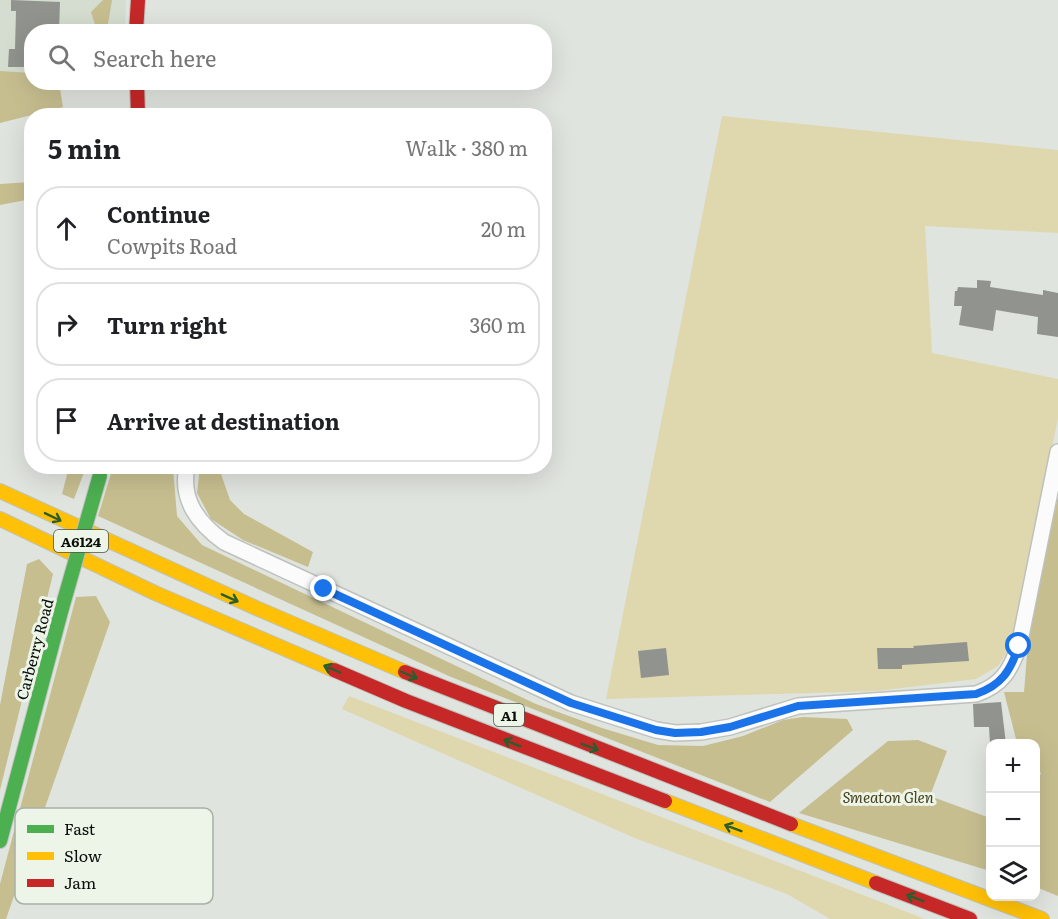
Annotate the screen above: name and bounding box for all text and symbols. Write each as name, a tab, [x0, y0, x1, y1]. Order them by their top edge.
search box	[24, 24, 552, 90]
icon: search	[45, 41, 78, 74]
text: Search here	[93, 41, 216, 74]
text: 5 min	[48, 128, 121, 167]
text: Walk · 380 m	[405, 132, 528, 162]
text: Continue	[107, 197, 210, 230]
icon: ahead	[50, 212, 83, 245]
text: 20 m	[481, 213, 526, 243]
text: Cowpits Road	[107, 230, 237, 260]
icon: right	[50, 308, 83, 341]
text: Turn right	[107, 308, 227, 341]
text: 360 m	[469, 309, 526, 339]
icon: arrive	[50, 404, 83, 437]
text: Arrive at destination	[107, 404, 340, 437]
one-way arrow	[43, 511, 61, 523]
road number: A6124	[54, 530, 108, 552]
route end	[310, 575, 336, 601]
one-way arrow	[220, 593, 238, 605]
street label: Carberry Road	[9, 596, 59, 702]
route start	[1005, 632, 1031, 658]
one-way arrow	[323, 663, 341, 674]
one-way arrow	[399, 670, 418, 681]
road number: A1	[494, 704, 524, 726]
one-way arrow	[503, 737, 522, 748]
map controls	[986, 739, 1040, 901]
button: +	[986, 739, 1040, 793]
one-way arrow	[580, 742, 599, 753]
park label: Smeaton Glen	[842, 785, 934, 808]
button: −	[986, 793, 1040, 847]
legend	[15, 808, 213, 904]
text: Fast	[64, 816, 96, 840]
one-way arrow	[724, 822, 743, 833]
text: Slow	[64, 843, 102, 867]
button: layers	[986, 847, 1040, 901]
text: Jam	[64, 870, 97, 894]
one-way arrow	[906, 892, 925, 903]

